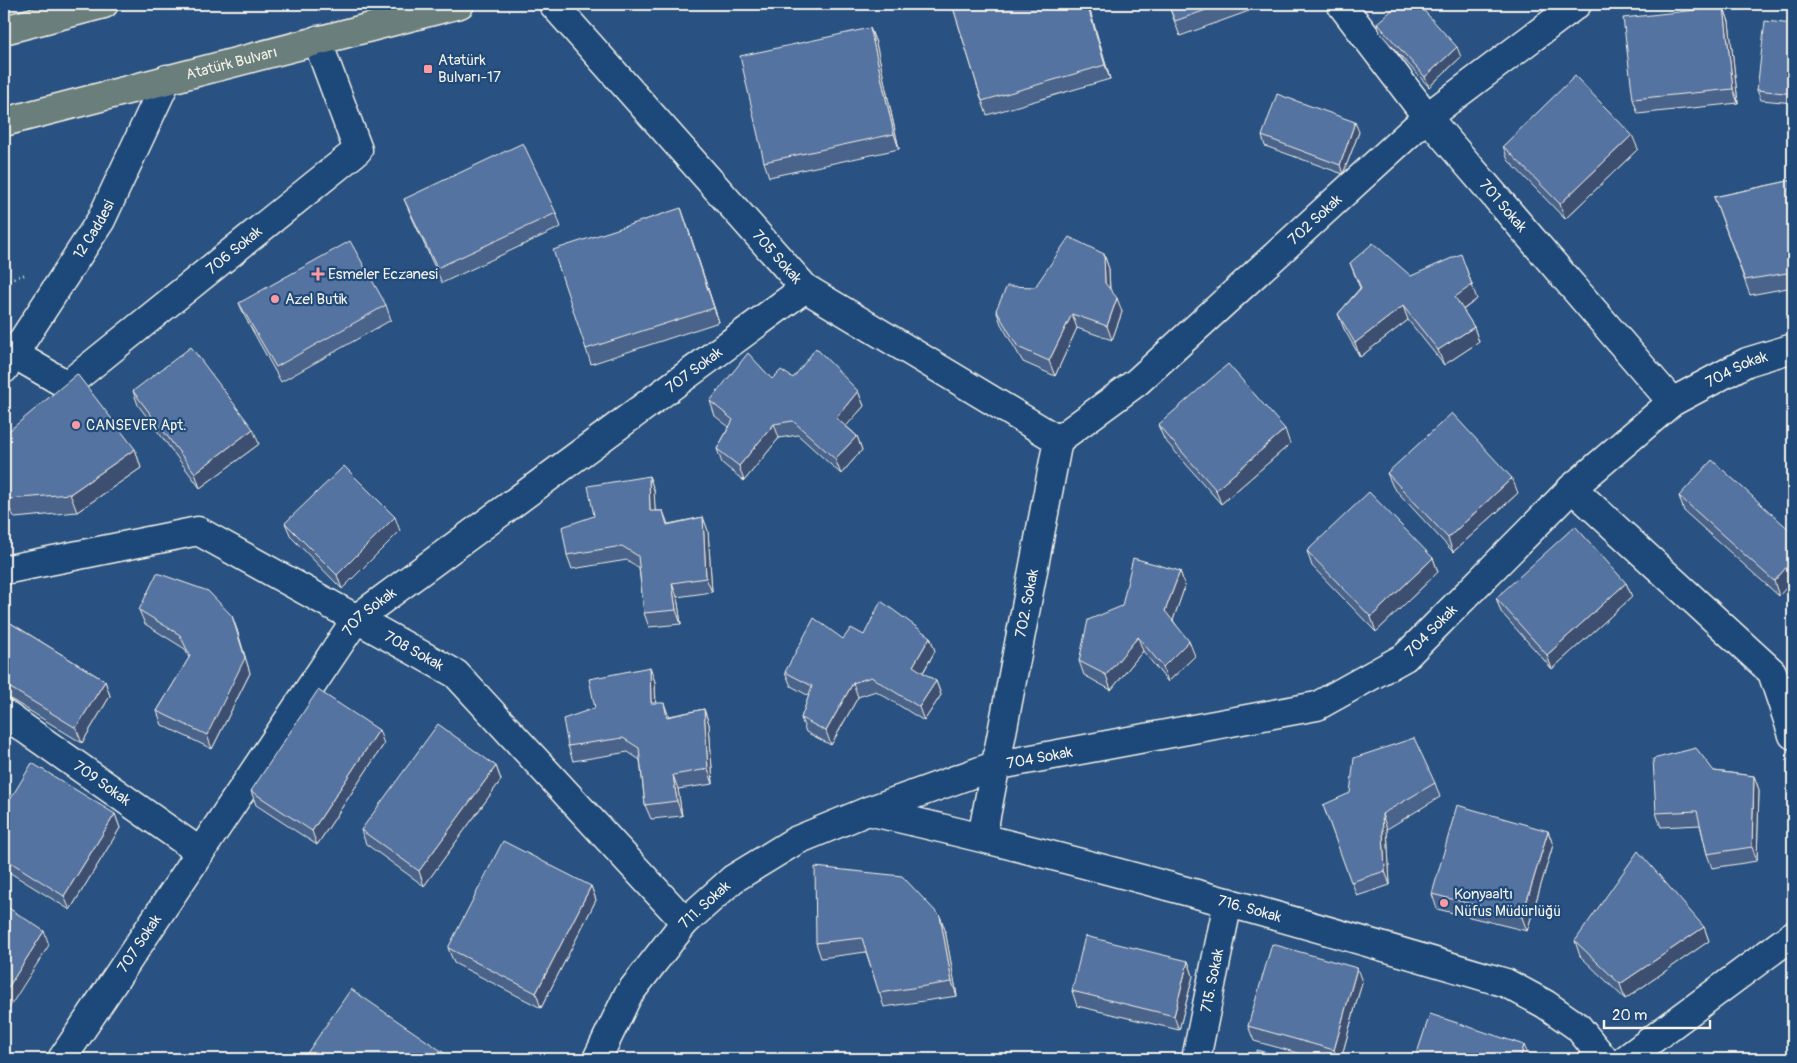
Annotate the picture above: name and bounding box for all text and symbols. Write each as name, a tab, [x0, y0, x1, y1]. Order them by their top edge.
street label: Atatürk Bulvarı	[184, 43, 279, 85]
place label: Atatürk Bulvarı-17	[438, 51, 501, 87]
marker: Atatürk Bulvarı-17	[422, 63, 434, 75]
street label: 701 Sokak	[1475, 176, 1531, 237]
street label: 702 Sokak	[1284, 190, 1347, 249]
street label: 12 Caddesi	[69, 197, 119, 263]
street label: 706 Sokak	[202, 222, 267, 279]
street label: 705 Sokak	[748, 226, 806, 289]
place label: Esmeler Eczanesi	[328, 265, 438, 284]
marker: Esmeler Eczanesi	[312, 268, 324, 280]
place label: Azel Butik	[285, 290, 348, 309]
marker: Azel Butik	[269, 293, 281, 305]
street label: 707 Sokak	[662, 343, 727, 397]
street label: 704 Sokak	[1703, 347, 1771, 392]
place label: CANSEVER Apt.	[86, 416, 187, 435]
marker: CANSEVER Apt.	[70, 419, 82, 431]
street label: 702. Sokak	[1011, 567, 1043, 639]
street label: 707 Sokak	[338, 583, 401, 640]
street label: 704 Sokak	[1401, 600, 1462, 661]
street label: 708 Sokak	[381, 627, 448, 676]
street label: 704 Sokak	[1005, 742, 1075, 773]
street label: 709 Sokak	[70, 757, 135, 811]
street label: 711. Sokak	[675, 876, 735, 932]
place label: Konyaaltı Nüfus Müdürlüğü	[1454, 885, 1561, 921]
street label: 716. Sokak	[1215, 891, 1284, 927]
marker: Konyaaltı Nüfus Müdürlüğü	[1438, 897, 1450, 909]
street label: 707 Sokak	[113, 910, 166, 976]
street label: 715. Sokak	[1197, 946, 1228, 1014]
scale bar	[1604, 998, 1711, 1030]
text: 20 m	[1612, 1006, 1647, 1025]

